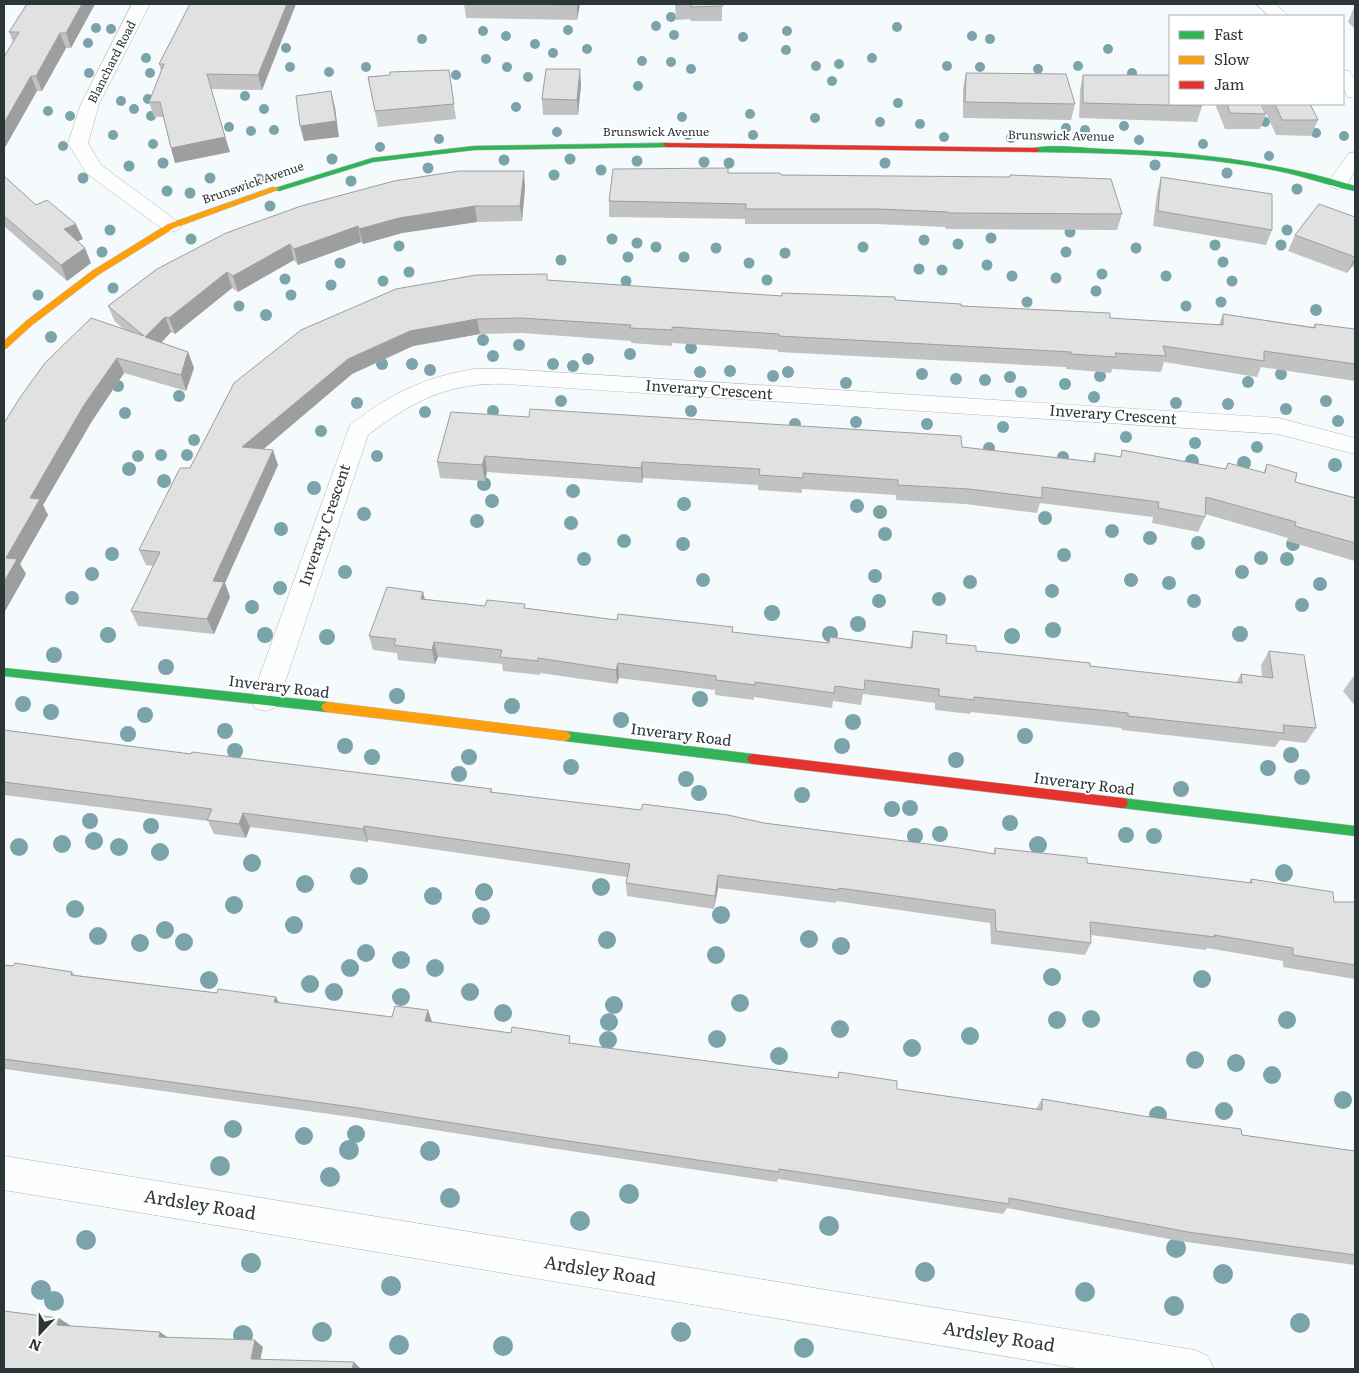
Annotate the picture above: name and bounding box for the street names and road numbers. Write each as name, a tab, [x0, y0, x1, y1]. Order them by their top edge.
street label: Blanchard Road	[82, 16, 140, 106]
street label: Brunswick Avenue	[603, 122, 709, 140]
street label: Brunswick Avenue	[1008, 125, 1114, 145]
street label: Brunswick Avenue	[199, 156, 306, 208]
street label: Inverary Crescent	[645, 373, 774, 404]
street label: Inverary Crescent	[1049, 398, 1178, 429]
street label: Inverary Crescent	[292, 460, 355, 589]
street label: Inverary Road	[227, 668, 331, 703]
street label: Inverary Road	[629, 716, 733, 751]
street label: Inverary Road	[1032, 765, 1136, 800]
street label: Ardsley Road	[142, 1181, 258, 1226]
street label: Ardsley Road	[542, 1247, 658, 1292]
street label: Ardsley Road	[941, 1313, 1057, 1358]

